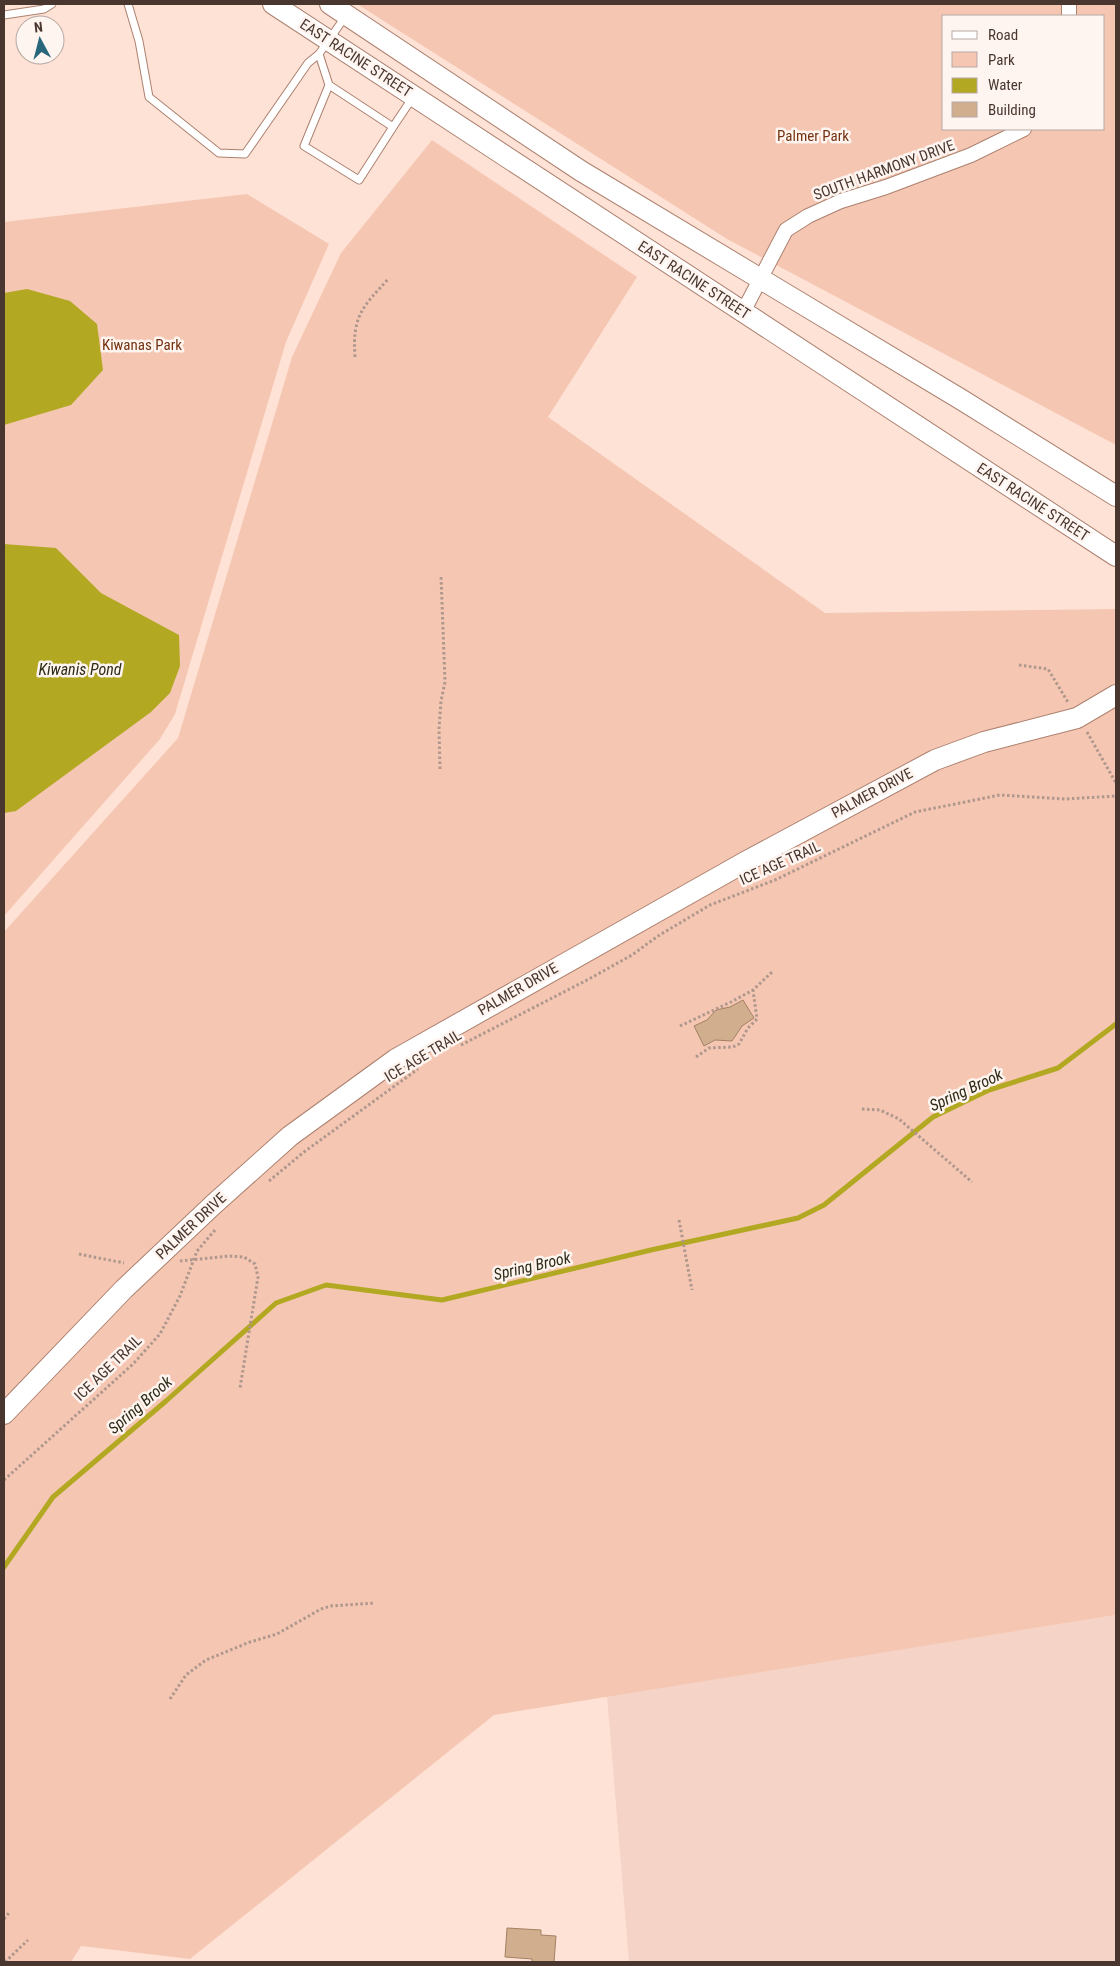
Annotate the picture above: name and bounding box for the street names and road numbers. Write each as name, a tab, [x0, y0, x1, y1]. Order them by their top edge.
street label: EAST RACINE STREET	[296, 15, 416, 101]
street label: SOUTH HARMONY DRIVE	[811, 136, 957, 204]
street label: EAST RACINE STREET	[634, 237, 754, 323]
street label: EAST RACINE STREET	[973, 459, 1093, 545]
street label: PALMER DRIVE	[828, 764, 916, 822]
street label: ICE AGE TRAIL	[737, 837, 823, 889]
street label: PALMER DRIVE	[475, 959, 561, 1019]
street label: ICE AGE TRAIL	[381, 1026, 465, 1086]
street label: PALMER DRIVE	[152, 1189, 230, 1263]
street label: ICE AGE TRAIL	[71, 1331, 145, 1405]

